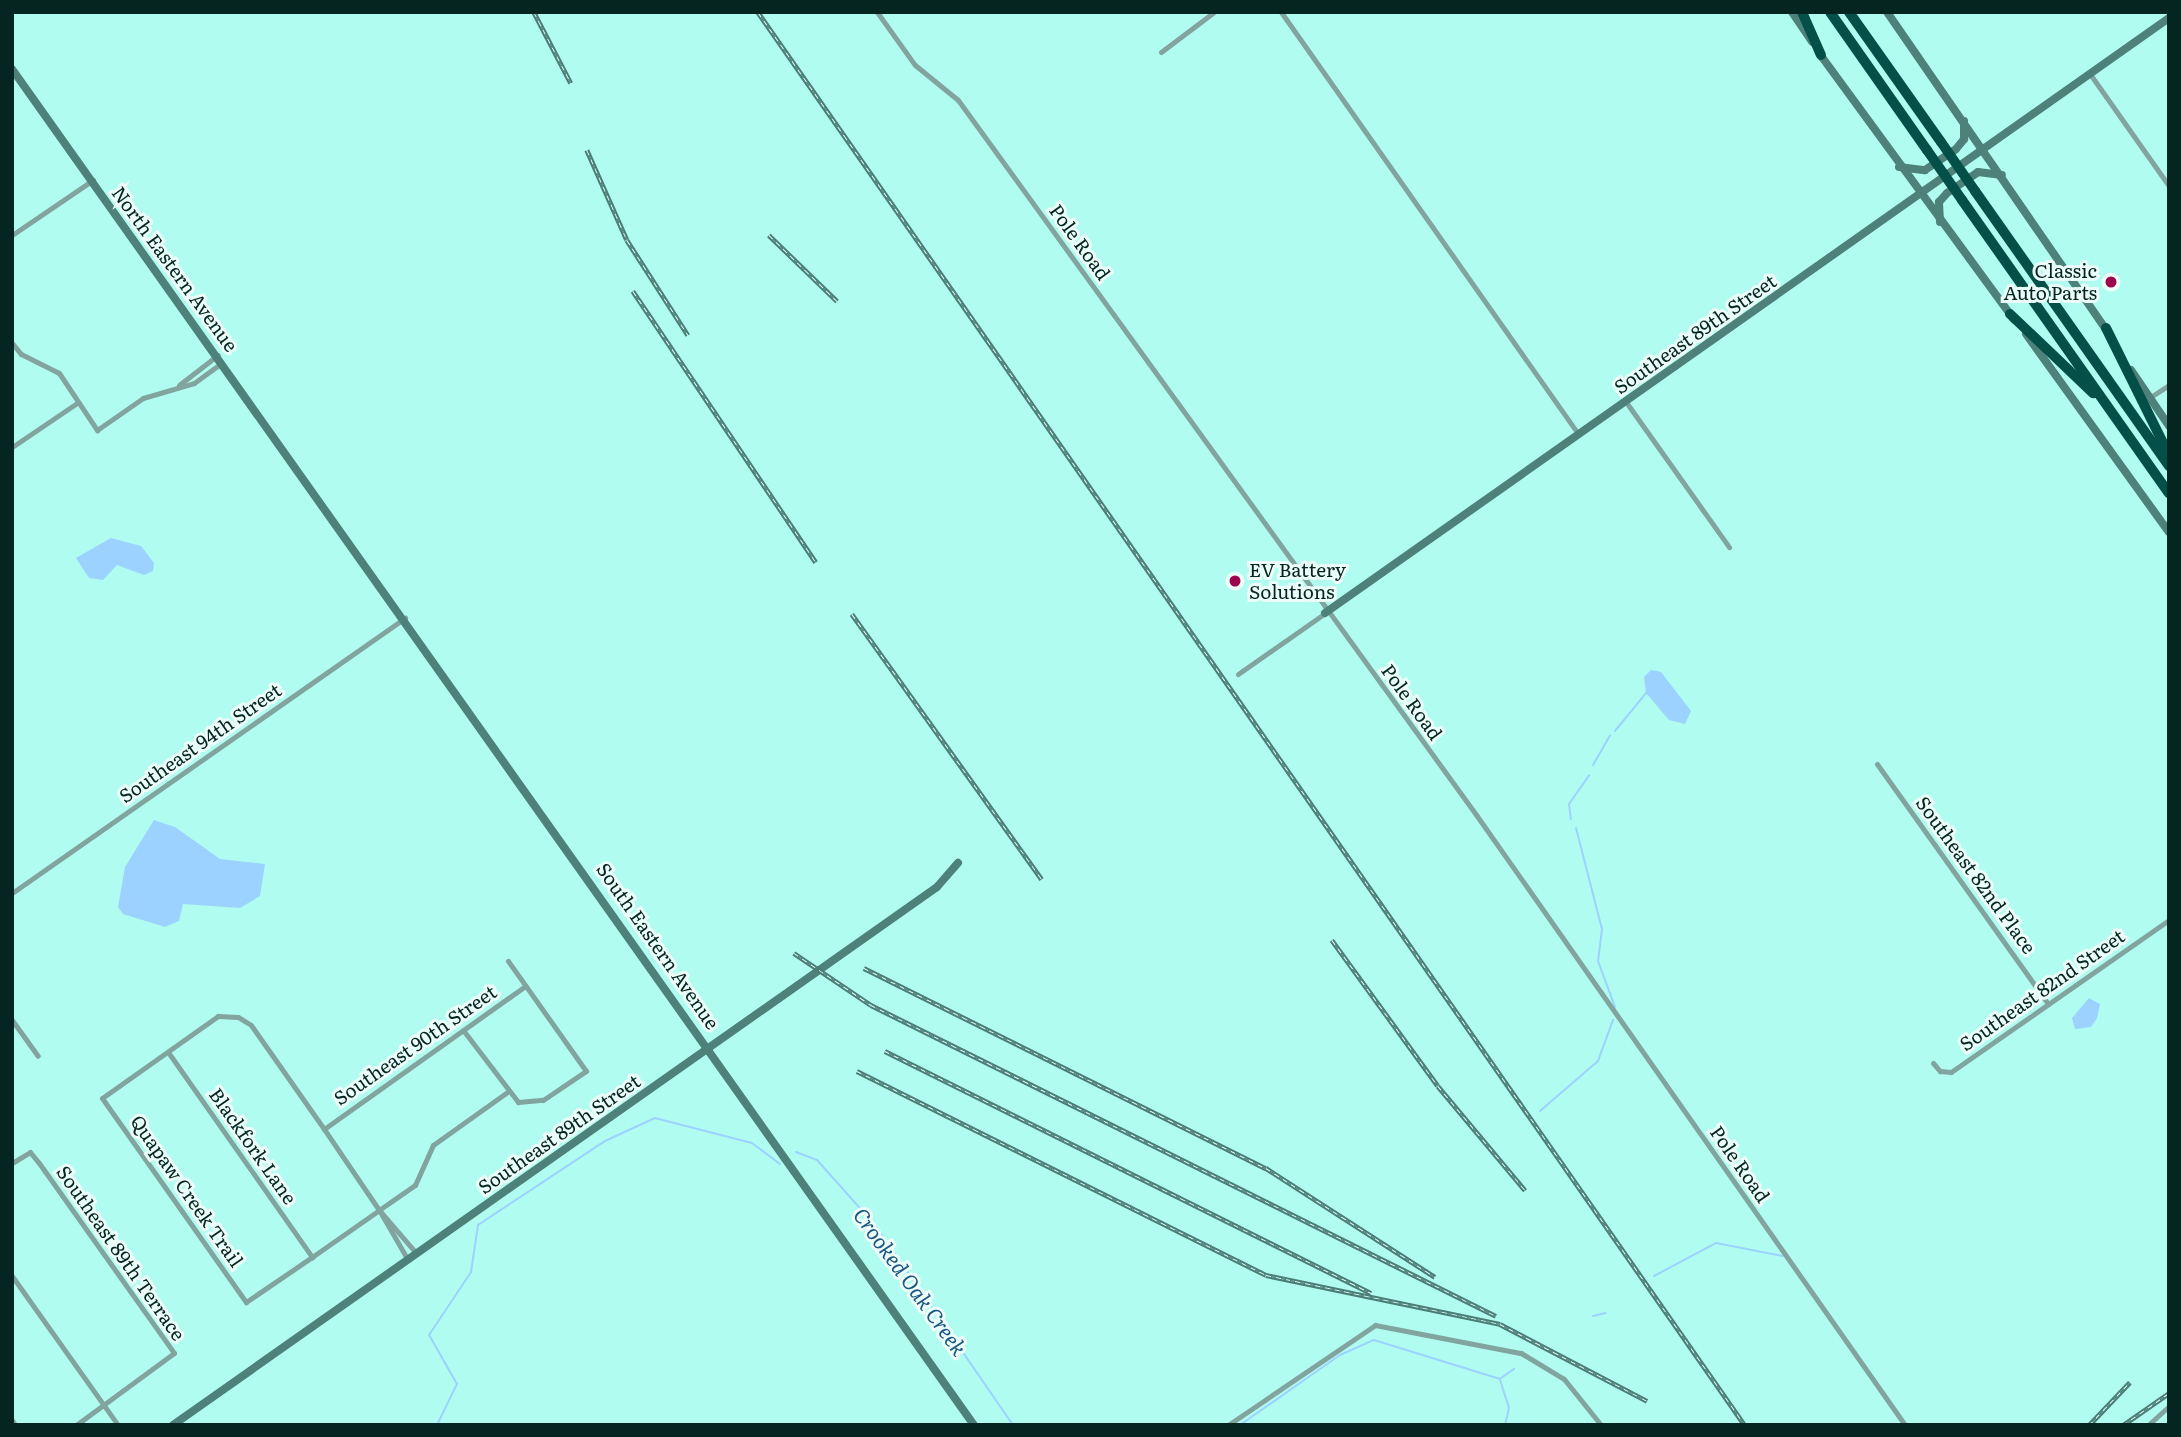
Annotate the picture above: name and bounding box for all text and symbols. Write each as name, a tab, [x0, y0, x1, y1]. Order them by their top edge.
street label: North Eastern Avenue	[107, 182, 243, 356]
street label: Pole Road	[1045, 200, 1115, 284]
place label: Classic Auto Parts	[2003, 260, 2097, 304]
street label: Southeast 89th Street	[1610, 269, 1780, 399]
marker: Classic Auto Parts	[2103, 274, 2119, 290]
place label: EV Battery Solutions	[1249, 559, 1346, 603]
marker: EV Battery Solutions	[1227, 573, 1243, 589]
street label: Pole Road	[1377, 660, 1447, 744]
street label: Southeast 94th Street	[115, 678, 285, 808]
street label: Southeast 82nd Place	[1911, 792, 2041, 958]
street label: South Eastern Avenue	[592, 858, 724, 1034]
street label: Southeast 82nd Street	[1955, 924, 2129, 1056]
street label: Southeast 90th Street	[329, 980, 501, 1110]
street label: Southeast 89th Street	[474, 1069, 644, 1199]
street label: Blackfork Lane	[205, 1084, 301, 1208]
street label: Quapaw Creek Trail	[126, 1111, 248, 1271]
street label: Pole Road	[1705, 1121, 1775, 1207]
street label: Southeast 89th Terrace	[52, 1161, 190, 1345]
water label: Crooked Oak Creek	[849, 1202, 973, 1360]

